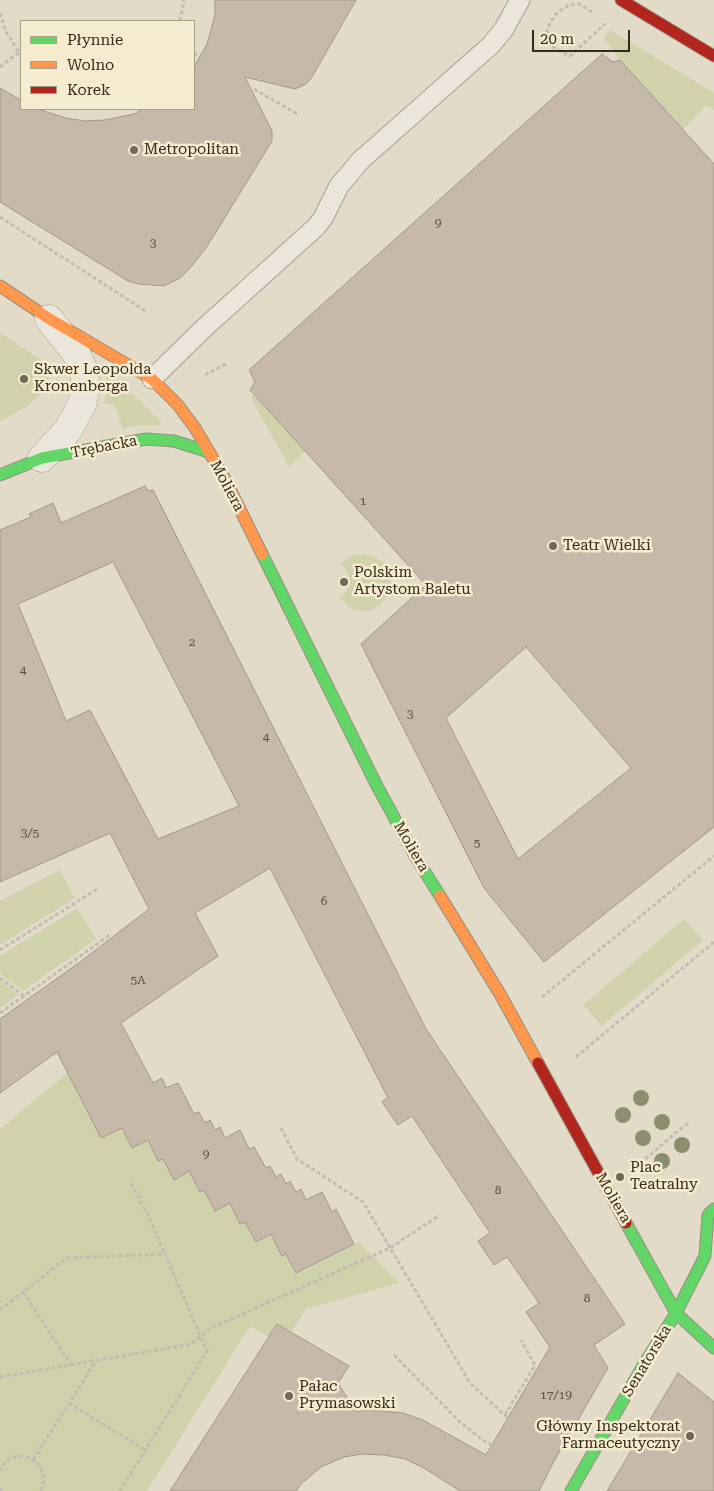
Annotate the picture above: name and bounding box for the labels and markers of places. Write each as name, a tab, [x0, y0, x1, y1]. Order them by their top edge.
place label: Metropolitan	[144, 141, 239, 159]
marker: Metropolitan	[128, 144, 140, 156]
place label: Skwer Leopolda Kronenberga	[34, 361, 151, 396]
marker: Skwer Leopolda Kronenberga	[18, 373, 30, 385]
place label: Teatr Wielki	[563, 537, 651, 555]
marker: Teatr Wielki	[547, 540, 559, 552]
place label: Polskim Artystom Baletu	[354, 564, 471, 599]
marker: Polskim Artystom Baletu	[338, 576, 350, 588]
place label: Plac Teatralny	[630, 1159, 698, 1194]
marker: Plac Teatralny	[614, 1171, 626, 1183]
place label: Pałac Prymasowski	[299, 1378, 396, 1413]
marker: Pałac Prymasowski	[283, 1390, 295, 1402]
place label: Główny Inspektorat Farmaceutyczny	[536, 1418, 680, 1453]
marker: Główny Inspektorat Farmaceutyczny	[684, 1430, 696, 1442]

